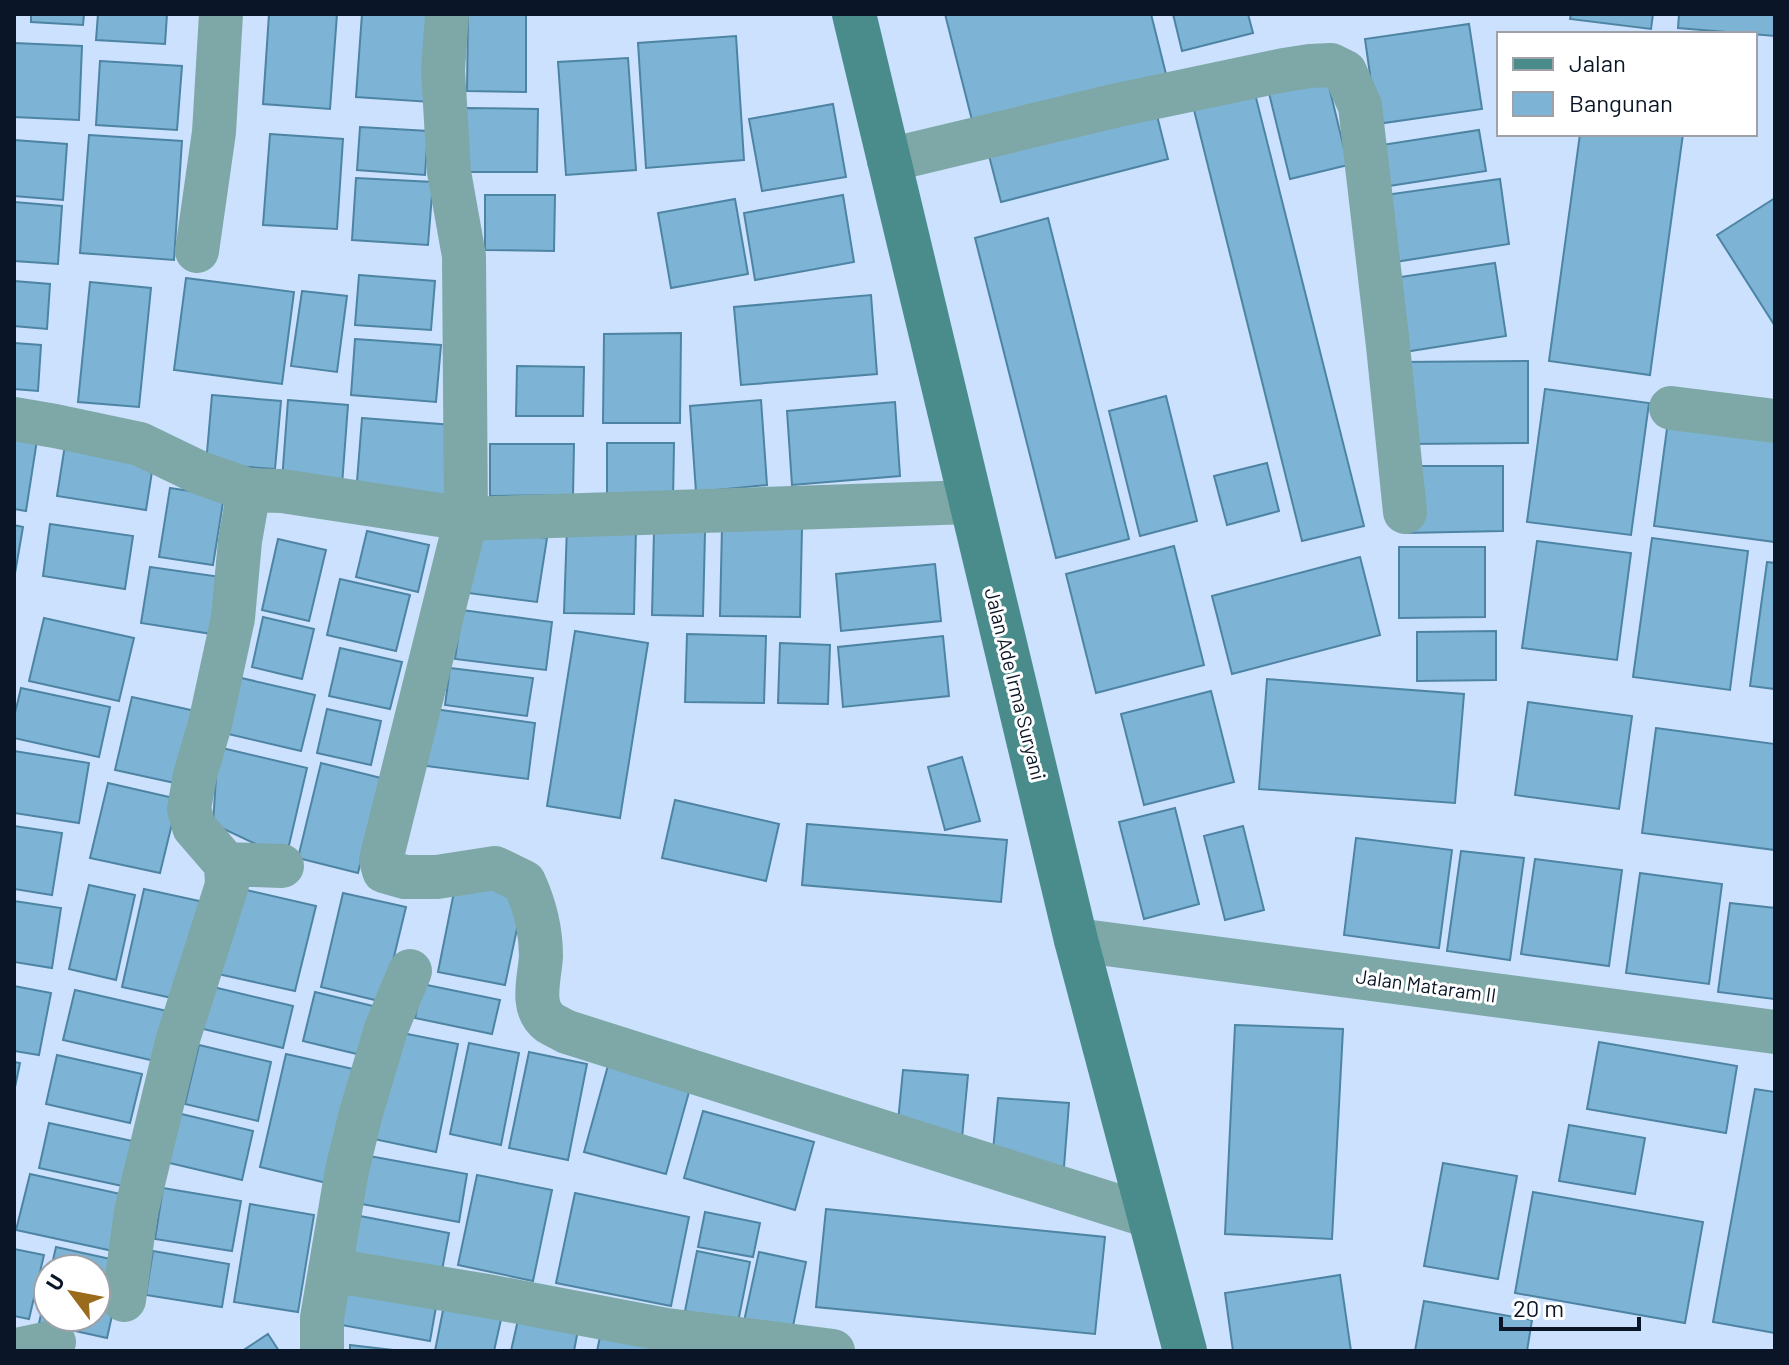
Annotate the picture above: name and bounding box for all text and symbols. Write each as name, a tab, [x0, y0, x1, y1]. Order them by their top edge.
legend	[1497, 32, 1757, 136]
text: Jalan	[1569, 48, 1626, 77]
text: Bangunan	[1569, 88, 1673, 117]
street label: Jalan Ade Irma Suryani	[980, 585, 1051, 782]
street label: Jalan Mataram II	[1354, 963, 1498, 1007]
north arrow	[32, 1253, 112, 1333]
text: U	[39, 1269, 69, 1295]
scale bar	[1501, 1281, 1639, 1331]
text: 20 m	[1513, 1293, 1564, 1322]

